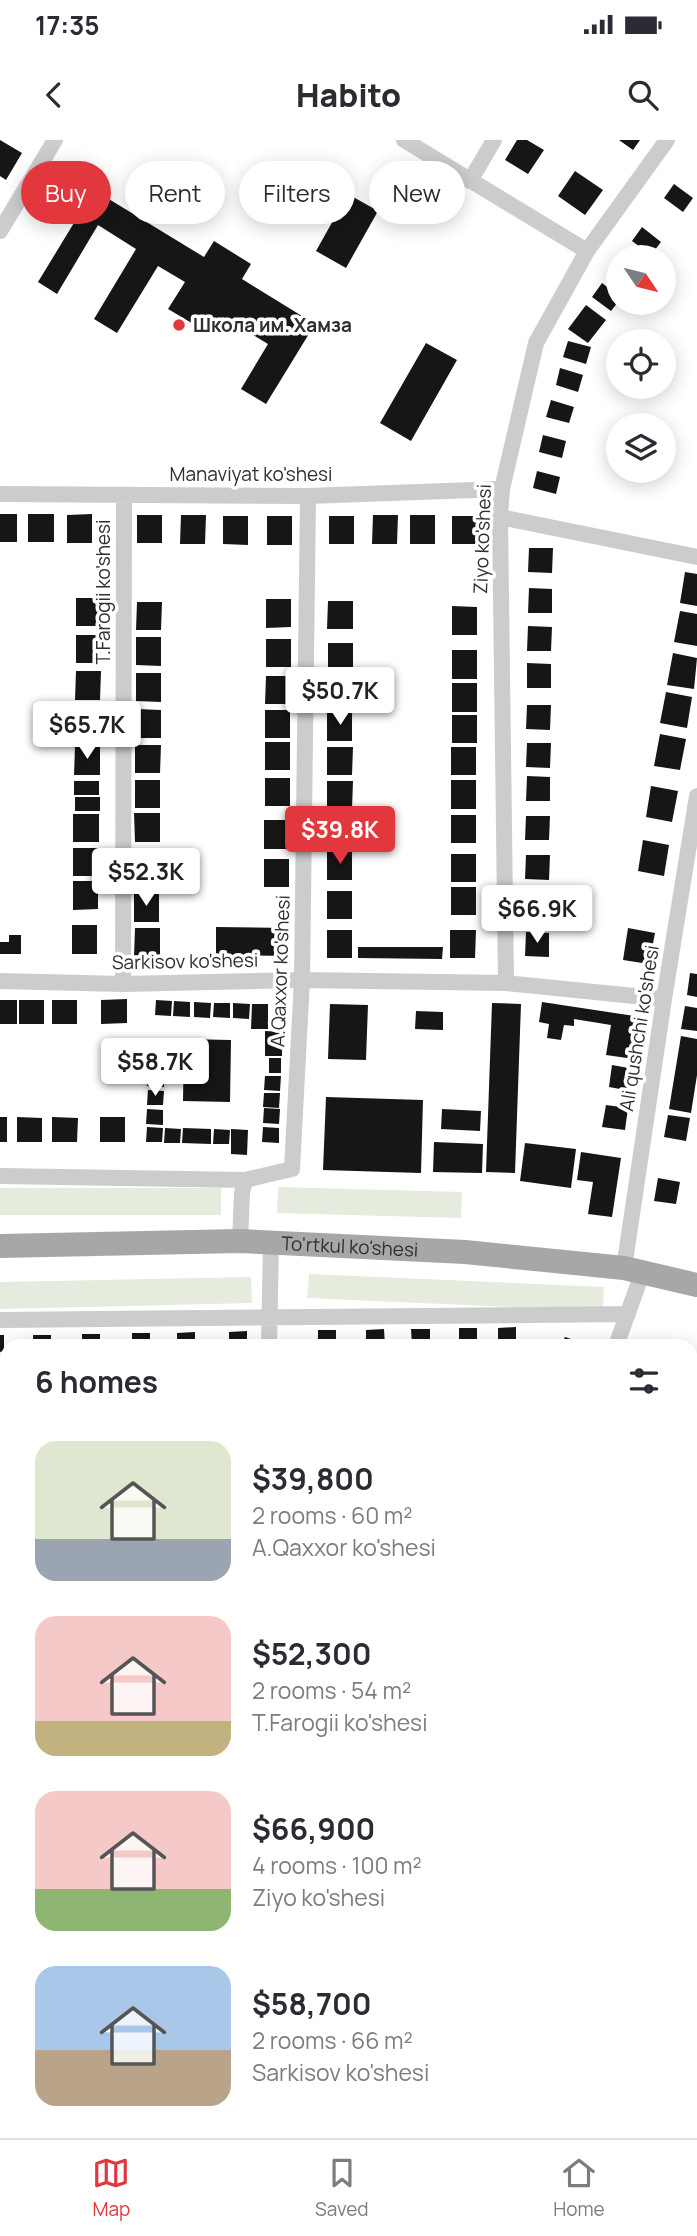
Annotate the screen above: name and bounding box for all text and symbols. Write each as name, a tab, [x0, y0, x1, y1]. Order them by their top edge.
text: 17:35	[35, 7, 100, 43]
text: Habito	[296, 73, 401, 117]
icon: back	[35, 76, 73, 114]
icon: search	[624, 76, 662, 114]
chip: Buy	[21, 161, 111, 224]
chip: Rent	[125, 161, 225, 224]
chip: Filters	[239, 161, 355, 224]
chip: New	[369, 161, 465, 224]
north arrow	[606, 245, 676, 315]
map controls	[606, 245, 676, 483]
place label: Школа им. Хамза	[193, 312, 352, 338]
marker: Школа им. Хамза	[171, 317, 187, 333]
button: locate	[606, 329, 676, 399]
button: layers	[606, 413, 676, 483]
street label: Manaviyat ko'shesi	[170, 461, 332, 487]
street label: Ziyo ko'shesi	[467, 484, 497, 594]
street label: T.Farogii ko'shesi	[90, 519, 116, 665]
pin: $50.7K	[283, 668, 397, 727]
text: $50.7K	[301, 674, 379, 706]
pin: $65.7K	[30, 702, 144, 761]
text: $65.7K	[49, 708, 125, 740]
pin: $39.8K	[283, 806, 397, 866]
text: $39.8K	[301, 813, 379, 845]
pin: $52.3K	[89, 848, 203, 908]
text: $52.3K	[108, 855, 184, 887]
pin: $66.9K	[480, 886, 594, 945]
text: $66.9K	[497, 892, 577, 924]
street label: A.Qaxxor ko'shesi	[264, 895, 296, 1047]
street label: Ali qushchi ko'shesi	[613, 943, 665, 1113]
street label: Sarkisov ko'shesi	[112, 947, 258, 975]
pin: $58.7K	[98, 1038, 212, 1098]
text: $58.7K	[117, 1045, 193, 1077]
street label: To'rtkul ko'shesi	[281, 1230, 419, 1263]
text: 6 homes	[35, 1361, 158, 1402]
icon: filters	[625, 1362, 663, 1400]
text: $39,800	[252, 1458, 374, 1499]
icon: home	[91, 1469, 175, 1553]
text: 2 rooms · 60 m²	[252, 1499, 413, 1531]
text: A.Qaxxor ko'shesi	[252, 1531, 436, 1563]
text: $52,300	[252, 1633, 372, 1674]
icon: home	[91, 1644, 175, 1728]
text: 2 rooms · 54 m²	[252, 1674, 411, 1706]
text: T.Farogii ko'shesi	[252, 1706, 428, 1738]
text: $66,900	[252, 1808, 375, 1849]
icon: home	[91, 1819, 175, 1903]
text: 4 rooms · 100 m²	[252, 1849, 422, 1881]
text: Ziyo ko'shesi	[252, 1881, 385, 1913]
text: $58,700	[252, 1983, 371, 2024]
icon: home	[91, 1994, 175, 2078]
text: 2 rooms · 66 m²	[252, 2024, 413, 2056]
text: Sarkisov ko'shesi	[252, 2056, 429, 2088]
tab: Map	[92, 2154, 130, 2222]
tab: Saved	[315, 2154, 369, 2222]
tab: Home	[553, 2154, 605, 2222]

